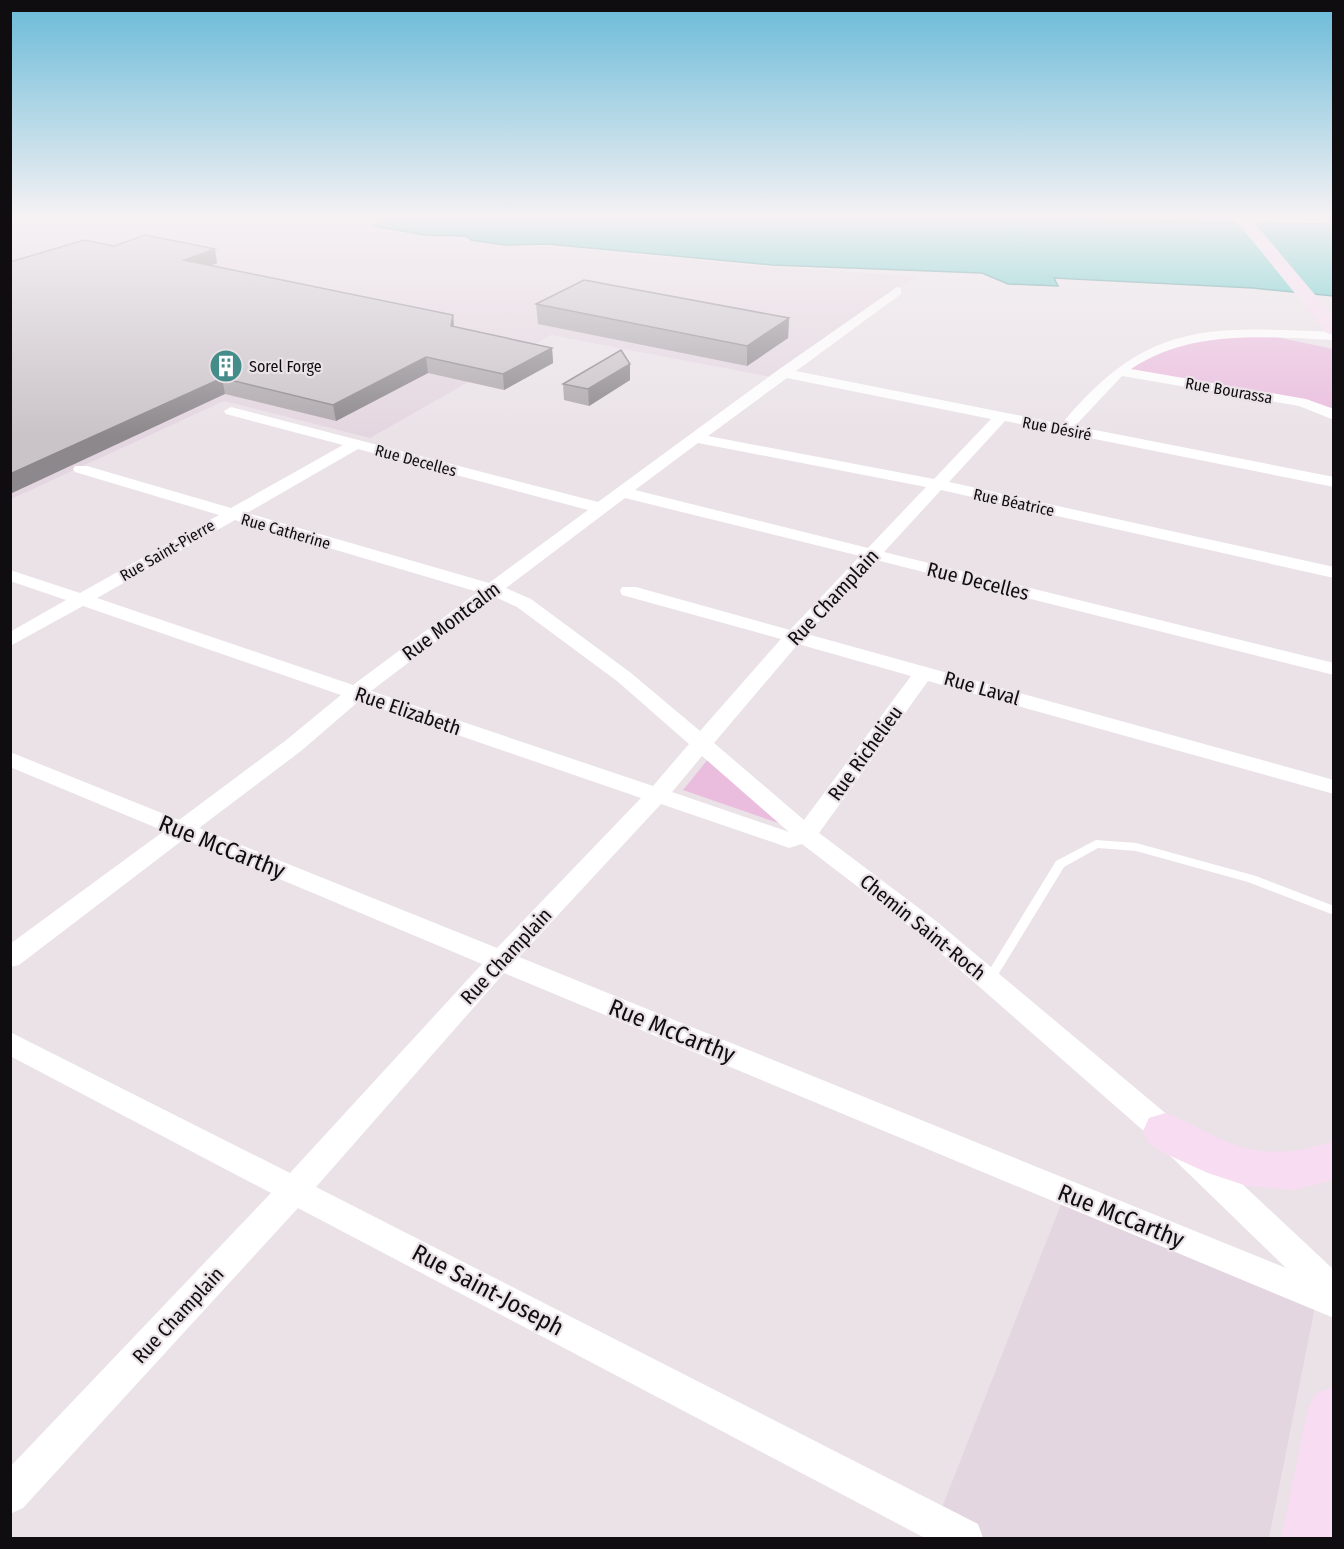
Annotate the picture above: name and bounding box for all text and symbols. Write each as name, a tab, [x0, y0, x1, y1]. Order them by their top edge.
building icon: Sorel Forge	[208, 348, 244, 384]
place label: Sorel Forge	[249, 357, 322, 376]
street label: Rue Bourassa	[1184, 373, 1274, 408]
street label: Rue Désiré	[1021, 413, 1093, 444]
street label: Rue Decelles	[373, 440, 459, 481]
street label: Rue Béatrice	[972, 485, 1056, 520]
street label: Rue Catherine	[239, 510, 333, 553]
street label: Rue Saint-Pierre	[116, 516, 218, 585]
street label: Rue Champlain	[782, 544, 884, 650]
street label: Rue Decelles	[924, 557, 1032, 605]
street label: Rue Montcalm	[397, 576, 505, 666]
street label: Rue Laval	[941, 666, 1023, 710]
street label: Rue Elizabeth	[352, 682, 464, 740]
street label: Rue Richelieu	[823, 701, 907, 805]
street label: Rue McCarthy	[155, 809, 289, 885]
street label: Chemin Saint-Roch	[855, 869, 991, 985]
street label: Rue Champlain	[455, 903, 557, 1009]
street label: Rue McCarthy	[605, 993, 739, 1069]
street label: Rue McCarthy	[1054, 1178, 1188, 1254]
street label: Rue Saint-Joseph	[407, 1238, 569, 1342]
street label: Rue Champlain	[127, 1262, 229, 1368]

